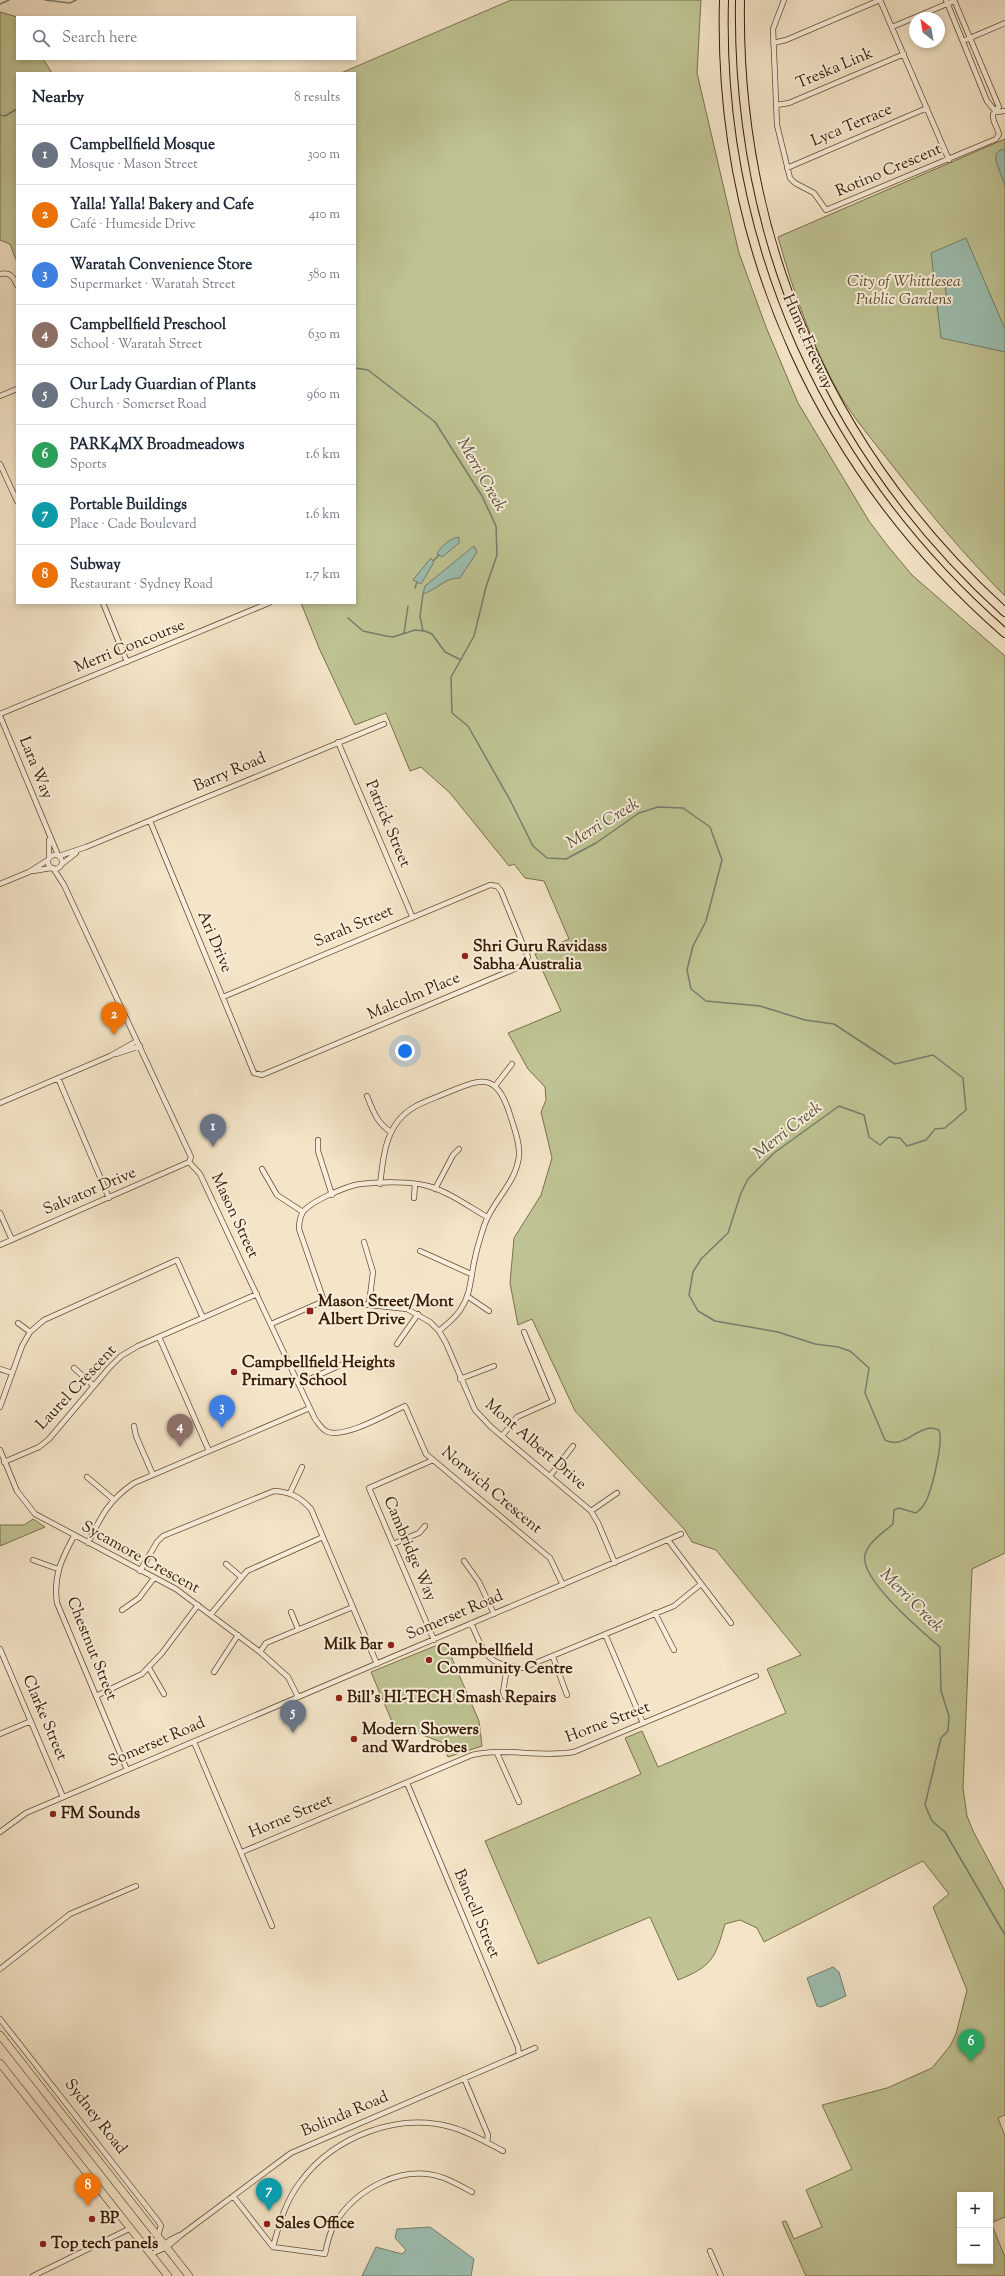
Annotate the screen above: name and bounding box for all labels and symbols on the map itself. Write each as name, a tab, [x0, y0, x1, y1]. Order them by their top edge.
north arrow	[909, 12, 945, 48]
street label: Treska Link	[793, 42, 877, 96]
street label: Lyca Terrace	[808, 99, 896, 153]
street label: Rotino Crescent	[832, 138, 946, 204]
park label: City of Whittlesea Public Gardens	[847, 271, 961, 312]
street label: Hume Freeway	[776, 291, 838, 393]
water label: Merri Creek	[450, 434, 512, 517]
street label: Merri Concourse	[71, 614, 189, 680]
street label: Lara Way	[12, 733, 58, 803]
street label: Barry Road	[190, 747, 270, 799]
street label: Patrick Street	[358, 777, 416, 872]
water label: Merri Creek	[562, 793, 644, 855]
street label: Sarah Street	[311, 900, 398, 954]
street label: Ari Drive	[191, 908, 237, 976]
place label: Shri Guru Ravidass Sabha Australia	[473, 936, 607, 977]
marker: Shri Guru Ravidass Sabha Australia	[460, 951, 470, 961]
street label: Malcolm Place	[364, 967, 464, 1027]
pin: 2	[101, 1002, 127, 1035]
your location	[395, 1041, 415, 1061]
water label: Merri Creek	[749, 1096, 828, 1166]
pin: 1	[200, 1114, 226, 1147]
street label: Salvator Drive	[40, 1162, 140, 1222]
street label: Mason Street	[204, 1170, 264, 1263]
place label: Mason Street/Mont Albert Drive	[318, 1291, 454, 1332]
marker: Mason Street/Mont Albert Drive	[305, 1306, 315, 1316]
street label: Laurel Crescent	[31, 1340, 123, 1436]
place label: Campbellfield Heights Primary School	[242, 1352, 395, 1393]
marker: Campbellfield Heights Primary School	[229, 1367, 239, 1377]
street label: Mont Albert Drive	[479, 1394, 591, 1496]
pin: 3	[209, 1395, 235, 1428]
pin: 4	[167, 1414, 193, 1447]
street label: Norwich Crescent	[436, 1442, 547, 1540]
street label: Cambridge Way	[377, 1493, 441, 1605]
street label: Sycamore Crescent	[77, 1516, 204, 1600]
water label: Merri Creek	[874, 1564, 948, 1638]
street label: Somerset Road	[403, 1585, 507, 1647]
street label: Chestnut Street	[60, 1594, 122, 1705]
place label: Milk Bar	[324, 1634, 384, 1657]
marker: Milk Bar	[386, 1640, 396, 1650]
place label: Campbellfield Community Centre	[437, 1640, 573, 1681]
marker: Campbellfield Community Centre	[424, 1655, 434, 1665]
street label: Clarke Street	[16, 1672, 73, 1765]
place label: Bill's HI-TECH Smash Repairs	[347, 1687, 556, 1710]
marker: Bill's HI-TECH Smash Repairs	[334, 1693, 344, 1703]
street label: Horne Street	[562, 1696, 654, 1750]
pin: 5	[280, 1700, 306, 1733]
street label: Somerset Road	[105, 1712, 209, 1774]
place label: Modern Showers and Wardrobes	[362, 1719, 479, 1760]
marker: Modern Showers and Wardrobes	[349, 1734, 359, 1744]
street label: Horne Street	[246, 1789, 337, 1845]
place label: FM Sounds	[61, 1803, 140, 1826]
marker: FM Sounds	[48, 1809, 58, 1819]
street label: Bancell Street	[447, 1866, 505, 1963]
pin: 6	[958, 2029, 984, 2062]
street label: Sydney Road	[58, 2074, 132, 2160]
street label: Bolinda Road	[298, 2086, 392, 2144]
pin: 8	[75, 2173, 101, 2206]
pin: 7	[256, 2178, 282, 2211]
place label: BP	[100, 2208, 119, 2231]
place label: Sales Office	[275, 2213, 355, 2236]
marker: BP	[87, 2214, 97, 2224]
marker: Sales Office	[262, 2219, 272, 2229]
place label: Top tech panels	[51, 2233, 158, 2256]
marker: Top tech panels	[38, 2239, 48, 2249]

